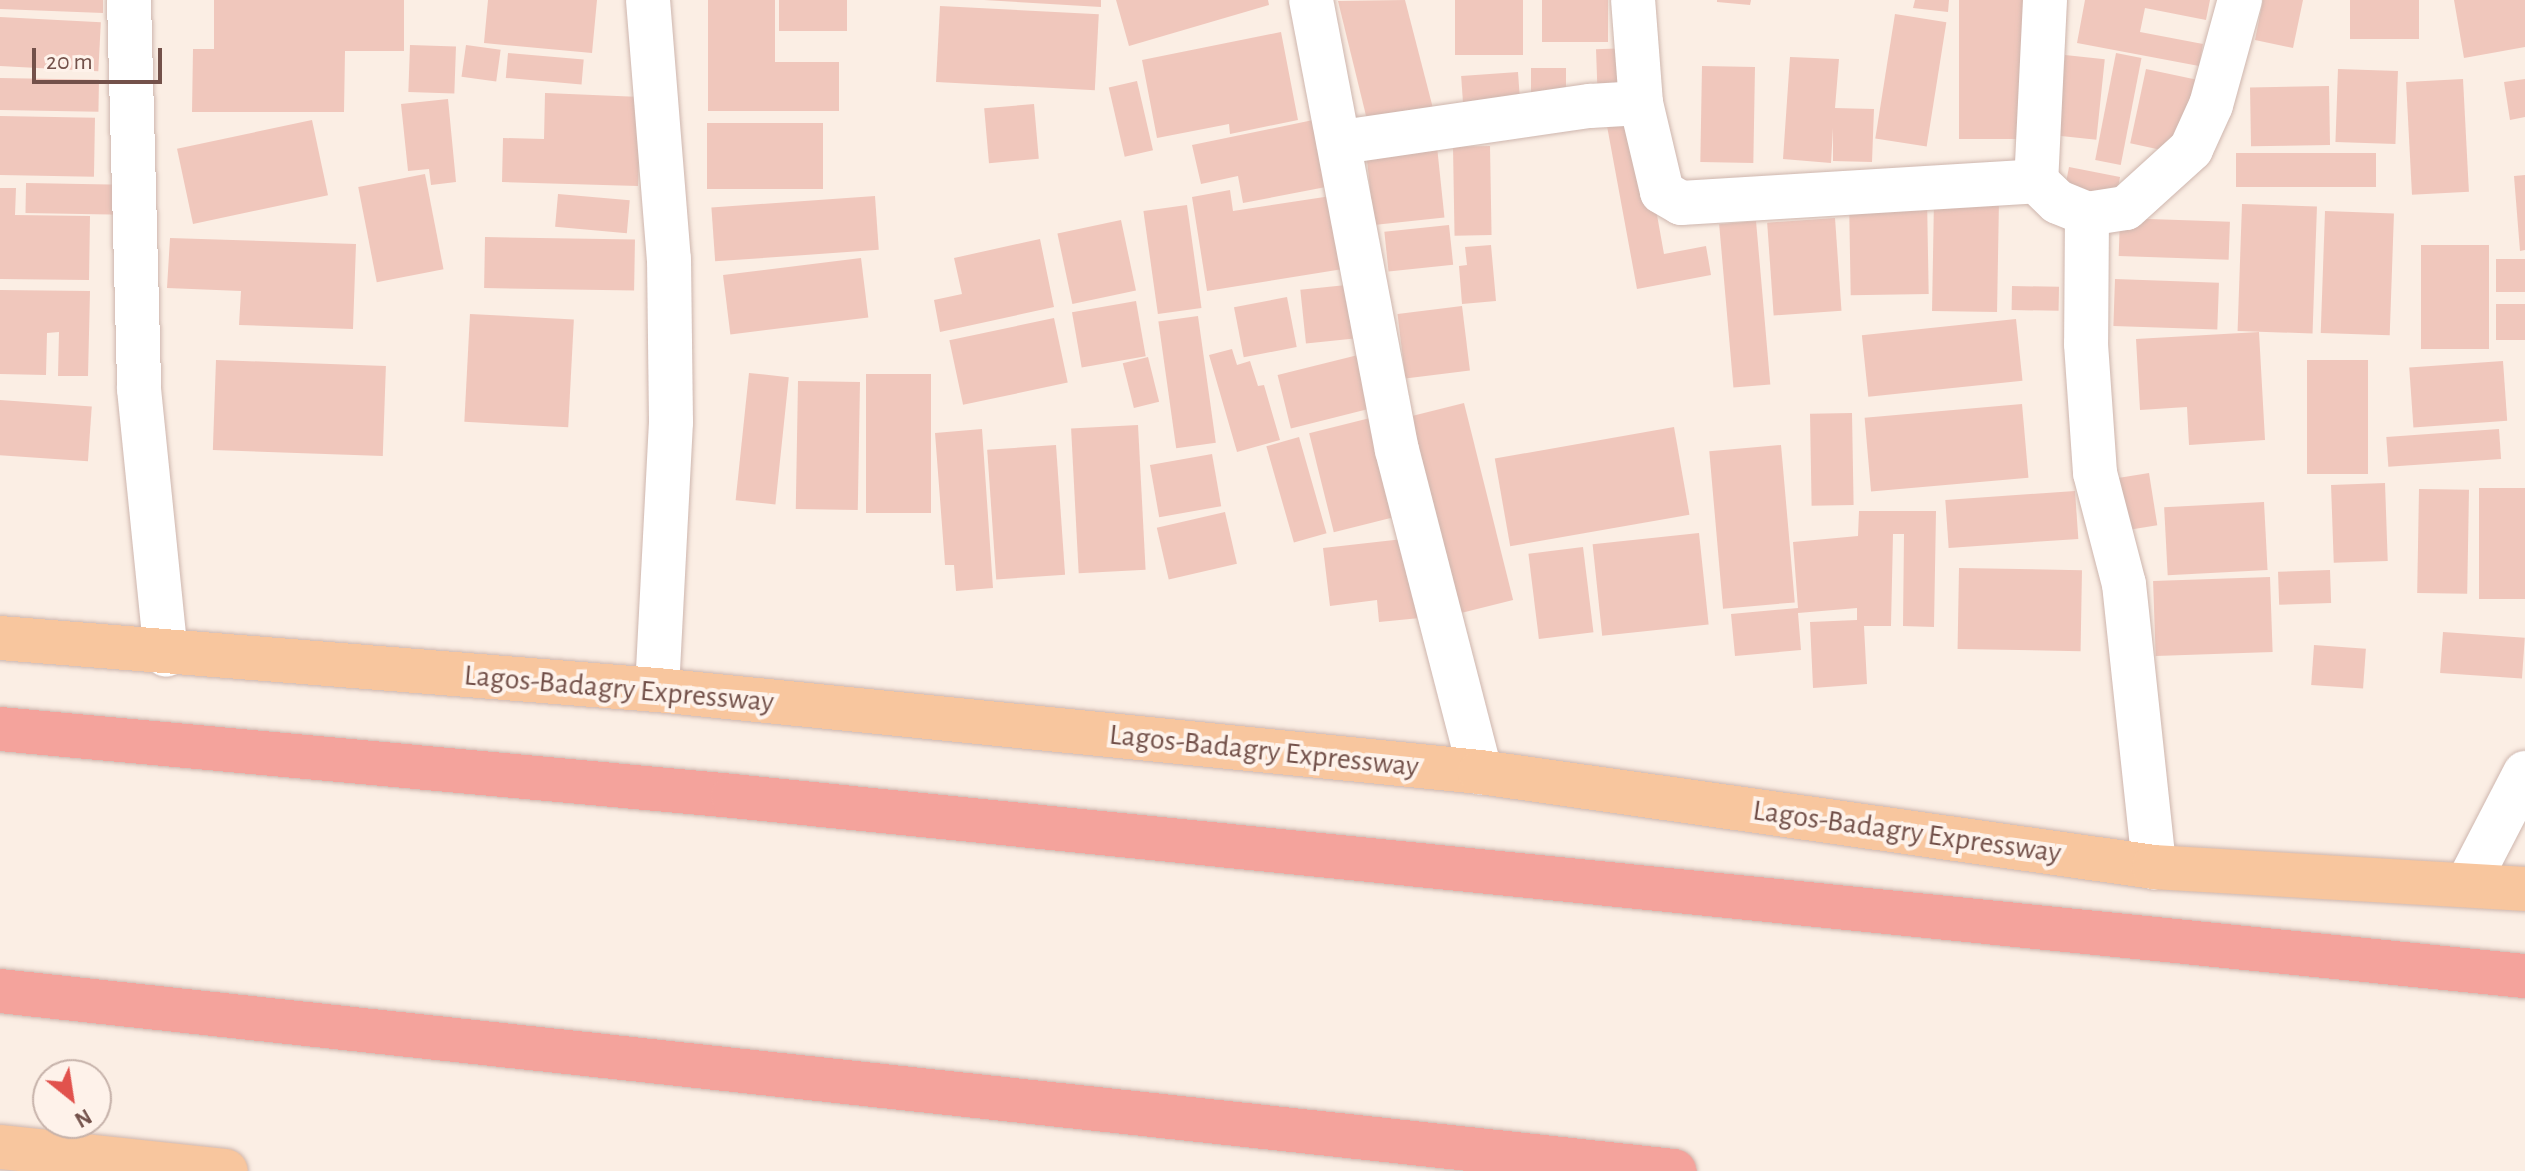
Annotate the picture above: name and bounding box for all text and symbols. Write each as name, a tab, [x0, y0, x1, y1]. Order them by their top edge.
scale bar	[36, 32, 166, 82]
text: 20 m	[46, 50, 93, 74]
street label: Lagos-Badagry Expressway	[463, 658, 775, 720]
street label: Lagos-Badagry Expressway	[1107, 717, 1421, 785]
street label: Lagos-Badagry Expressway	[1750, 793, 2064, 871]
north arrow	[32, 1059, 112, 1139]
text: N	[71, 1105, 95, 1131]

